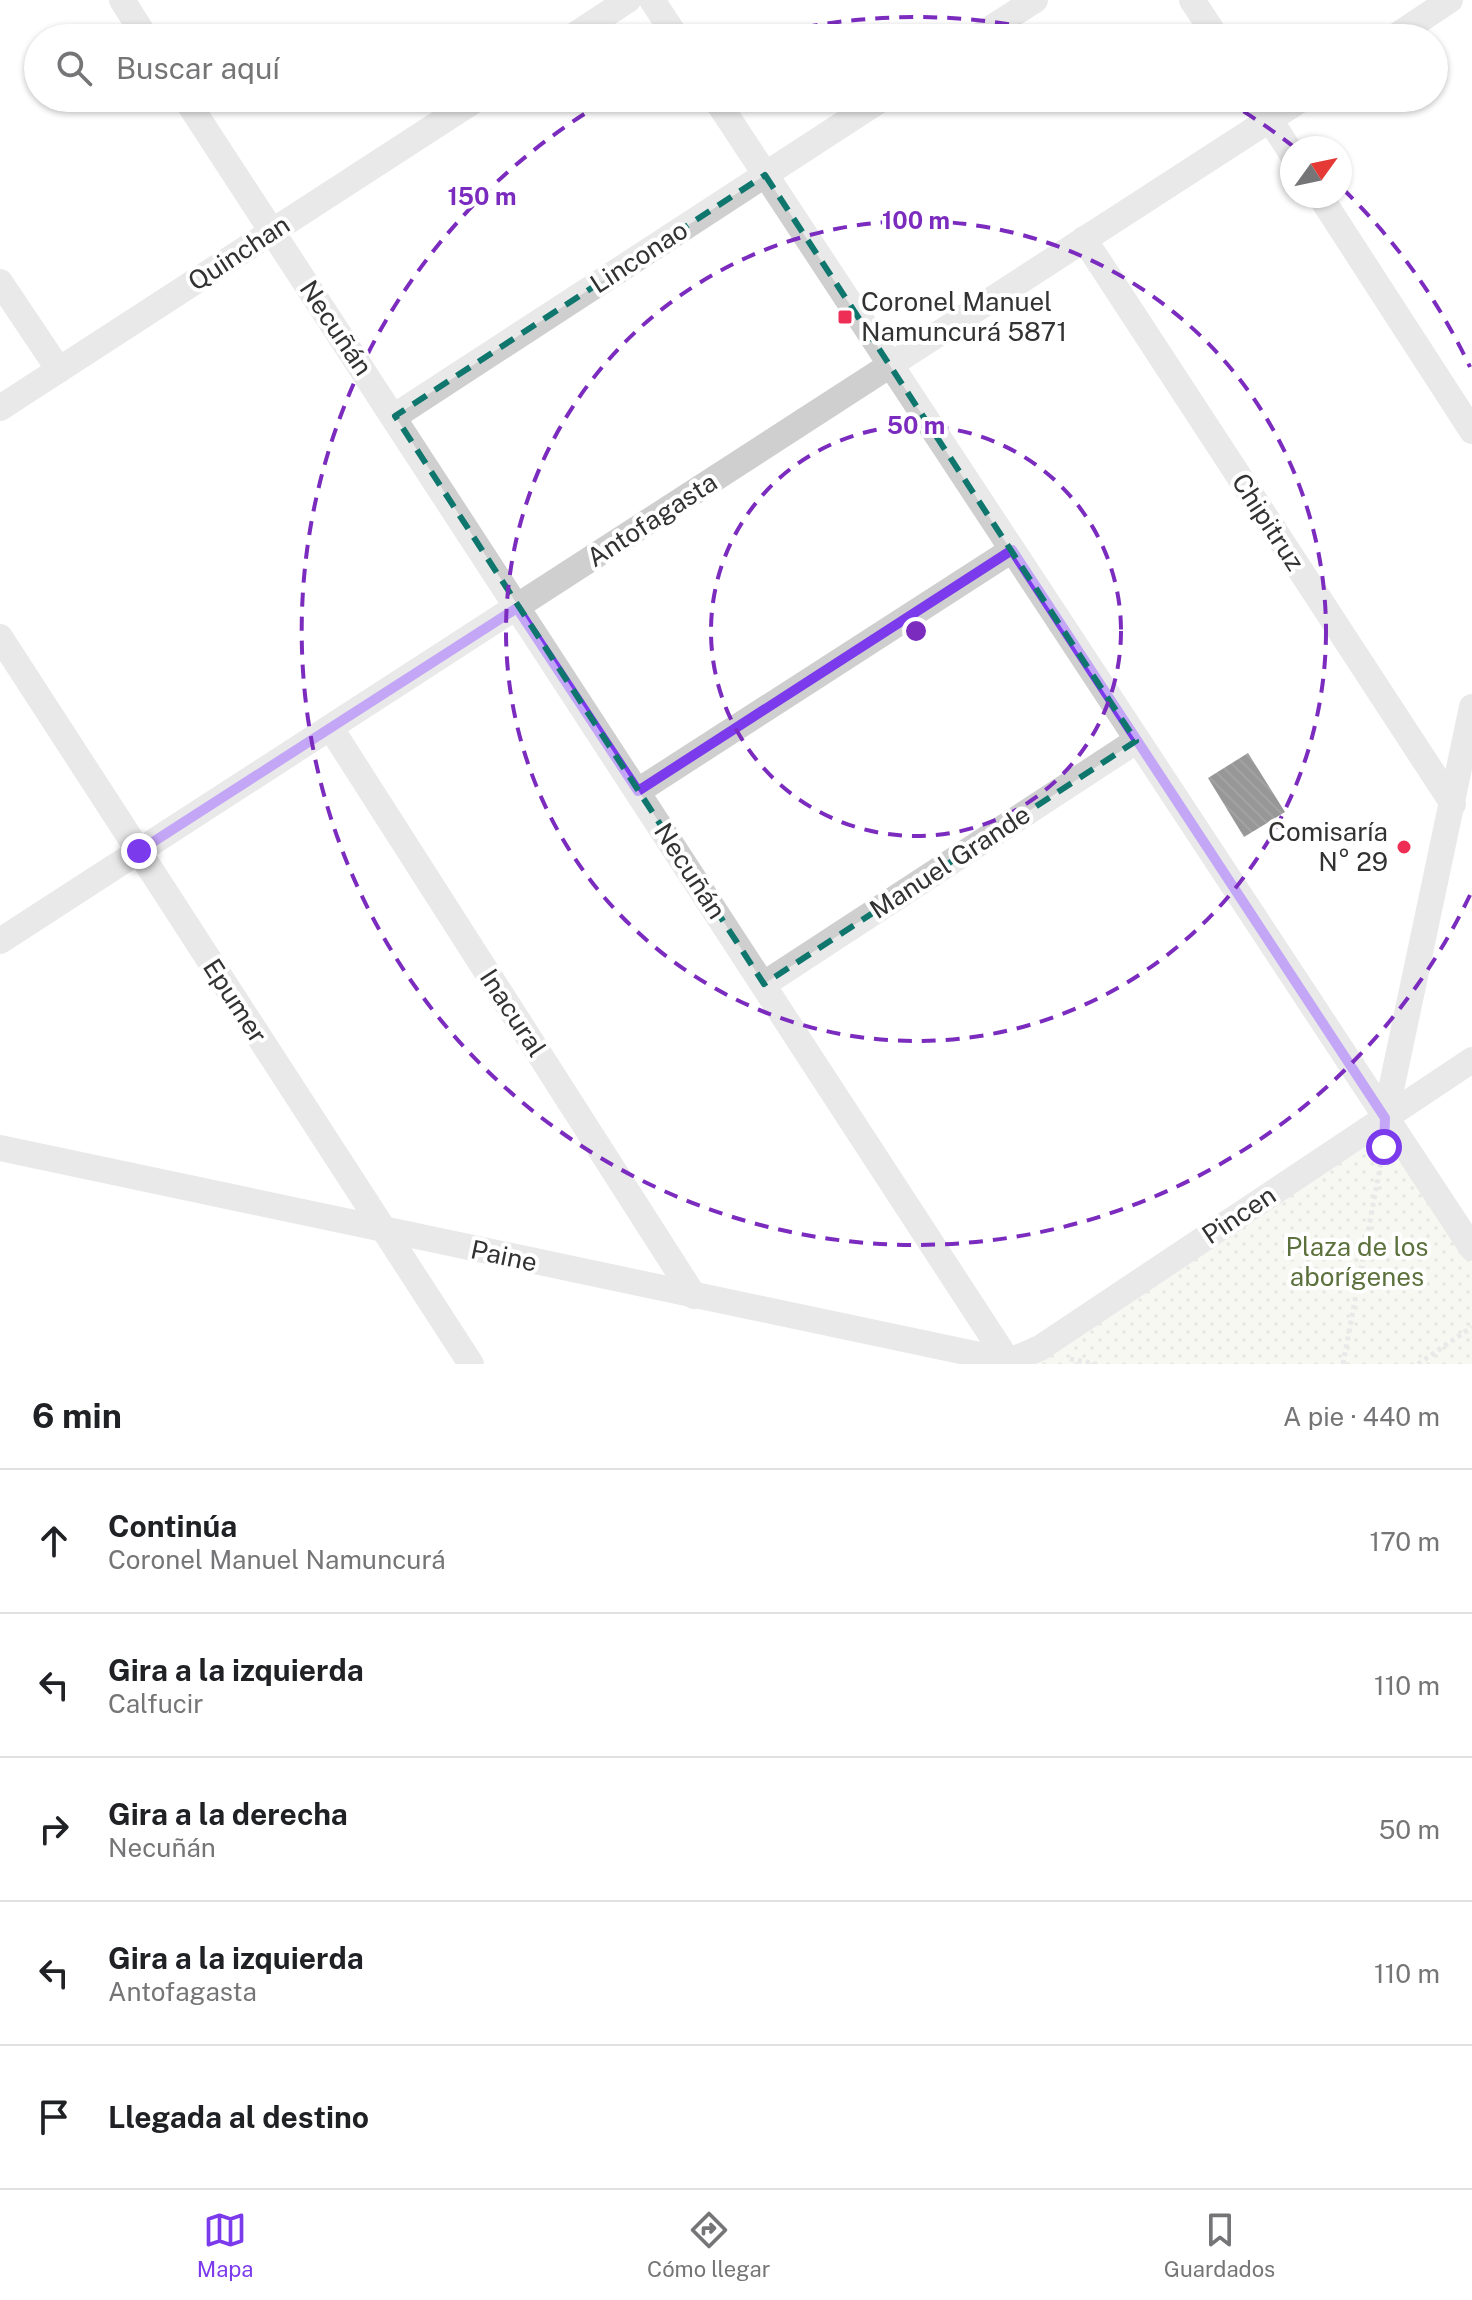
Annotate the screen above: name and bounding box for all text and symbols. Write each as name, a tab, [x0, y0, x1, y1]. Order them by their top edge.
search box	[24, 24, 1448, 112]
icon: search	[52, 46, 96, 90]
text: Buscar aquí	[116, 50, 280, 86]
north arrow	[1280, 136, 1352, 208]
text: 150 m	[448, 182, 516, 210]
text: 100 m	[882, 206, 950, 234]
street label: Quinchan	[182, 208, 295, 297]
street label: Linconao	[584, 214, 693, 299]
street label: Necuñán	[293, 274, 379, 381]
place label: Coronel Manuel Namuncurá 5871	[861, 286, 1067, 347]
marker: Coronel Manuel Namuncurá 5871	[836, 308, 854, 326]
text: 50 m	[887, 411, 945, 439]
street label: Antofagasta	[581, 466, 723, 573]
street label: Chipitruz	[1226, 467, 1311, 576]
centre of rings	[902, 617, 930, 645]
street label: Manuel Grande	[864, 798, 1036, 925]
place label: Comisaría N° 29	[1268, 816, 1388, 877]
street label: Necuñán	[648, 817, 733, 924]
route end	[121, 833, 157, 869]
marker: Comisaría N° 29	[1395, 838, 1413, 856]
street label: Epumer	[197, 953, 274, 1049]
street label: Inacural	[474, 963, 553, 1062]
route start	[1366, 1129, 1402, 1165]
street label: Pincen	[1196, 1179, 1281, 1250]
park label: Plaza de los aborígenes	[1286, 1231, 1429, 1292]
street label: Paine	[468, 1233, 540, 1278]
text: 6 min	[32, 1396, 122, 1436]
text: A pie · 440 m	[1283, 1401, 1440, 1432]
text: Continúa	[108, 1508, 237, 1544]
icon: ahead	[32, 1519, 76, 1563]
text: 170 m	[1370, 1526, 1440, 1557]
text: Coronel Manuel Namuncurá	[108, 1544, 446, 1575]
text: Gira a la izquierda	[108, 1652, 364, 1688]
icon: left	[32, 1663, 76, 1707]
text: 110 m	[1374, 1670, 1440, 1701]
text: Calfucir	[108, 1688, 204, 1719]
text: Gira a la derecha	[108, 1796, 348, 1832]
icon: right	[32, 1807, 76, 1851]
text: 50 m	[1379, 1814, 1440, 1845]
text: Necuñán	[108, 1832, 216, 1863]
text: Gira a la izquierda	[108, 1940, 364, 1976]
icon: left	[32, 1951, 76, 1995]
text: 110 m	[1374, 1958, 1440, 1989]
text: Antofagasta	[108, 1976, 257, 2007]
icon: arrive	[32, 2095, 76, 2139]
text: Llegada al destino	[108, 2099, 369, 2135]
tab: Mapa	[197, 2208, 253, 2282]
tab: Cómo llegar	[647, 2208, 770, 2282]
tab: Guardados	[1164, 2208, 1275, 2282]

